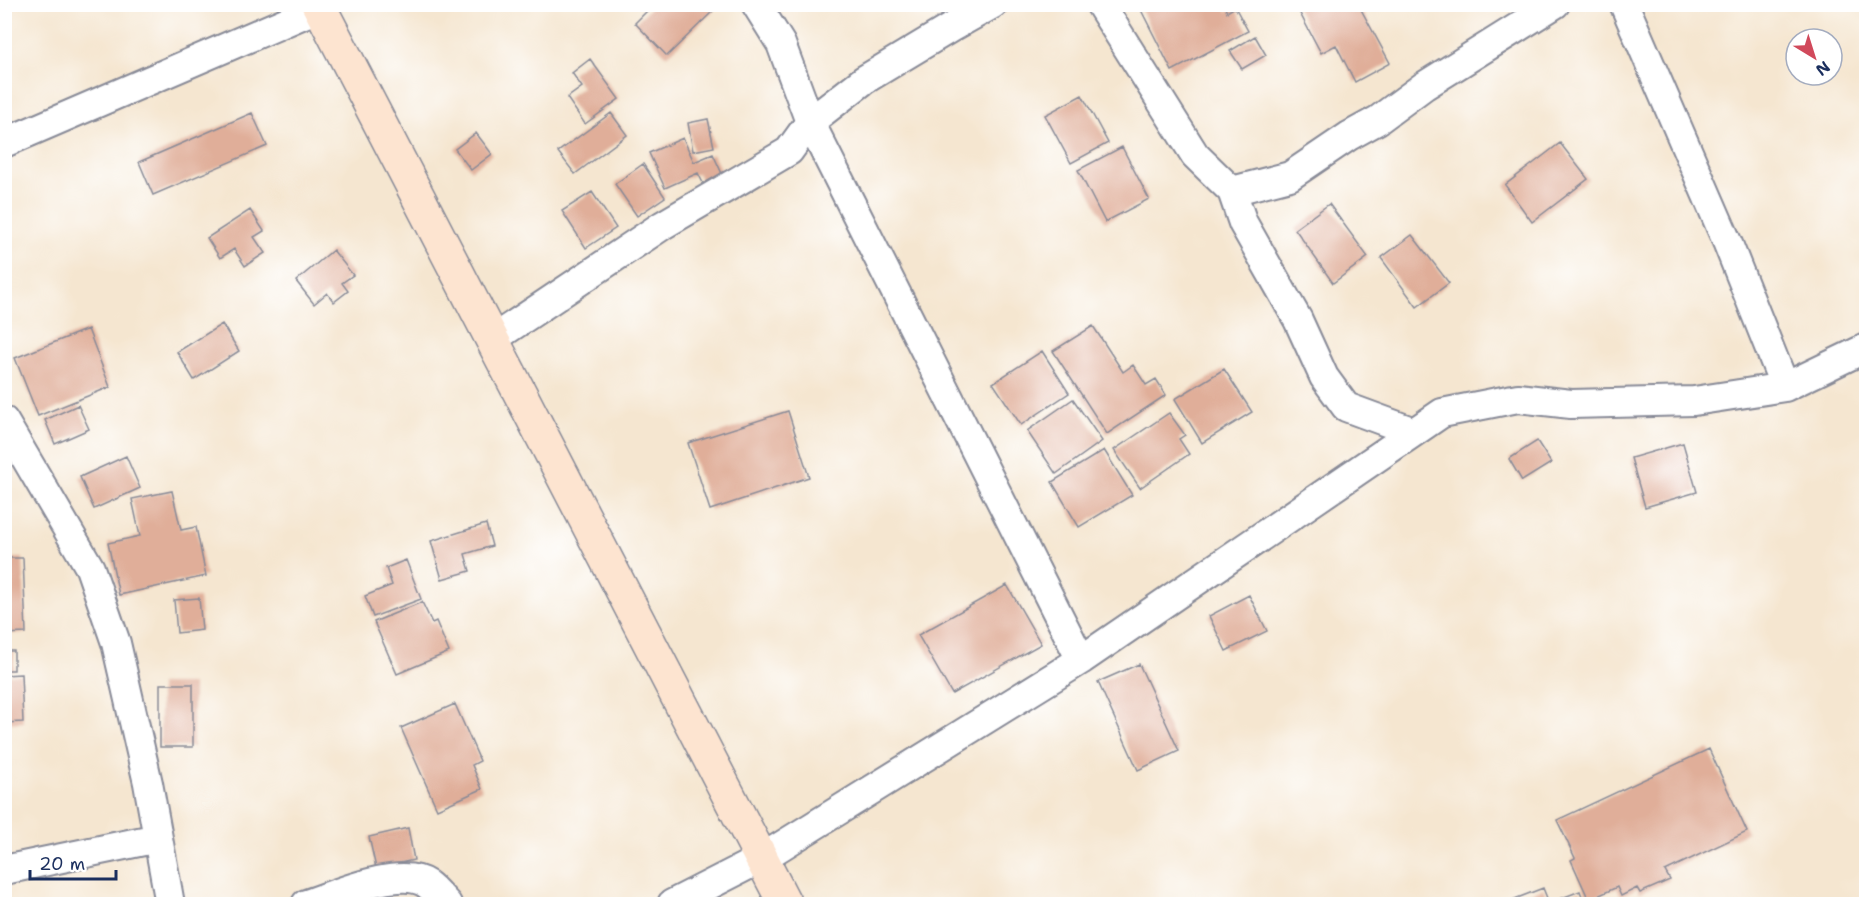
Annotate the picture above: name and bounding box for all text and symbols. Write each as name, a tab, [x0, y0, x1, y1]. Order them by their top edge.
north arrow	[1784, 27, 1844, 87]
text: N	[1811, 56, 1834, 81]
scale bar	[30, 843, 116, 881]
text: 20 m	[39, 852, 85, 876]

